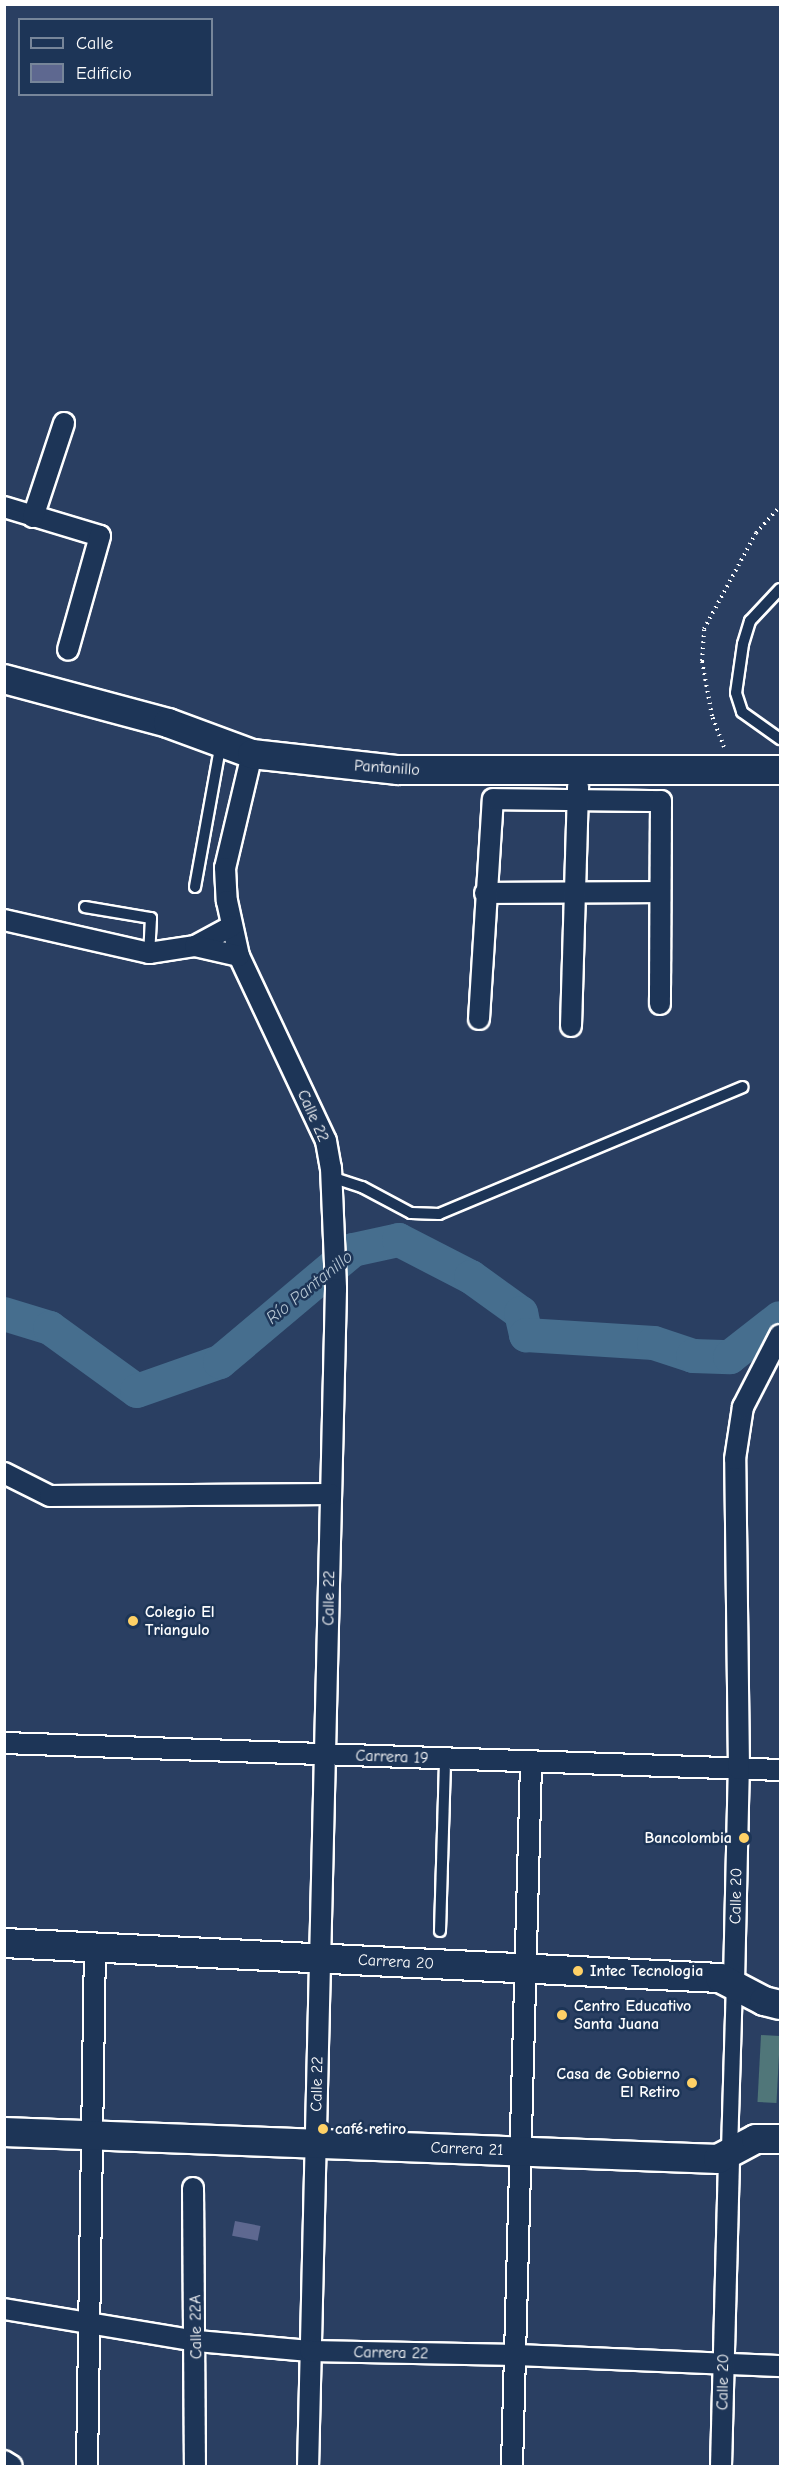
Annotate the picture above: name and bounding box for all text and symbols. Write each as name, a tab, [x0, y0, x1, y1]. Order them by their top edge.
legend	[18, 18, 213, 96]
text: Calle	[76, 33, 113, 54]
text: Edificio	[76, 63, 132, 84]
street label: Pantanillo	[354, 756, 420, 780]
street label: Calle 22	[293, 1087, 333, 1145]
water label: Río Pantanillo	[262, 1246, 358, 1330]
street label: Calle 22	[319, 1570, 339, 1626]
place label: Colegio El Triangulo	[145, 1602, 214, 1640]
marker: Colegio El Triangulo	[126, 1614, 140, 1628]
street label: Carrera 19	[355, 1746, 429, 1768]
place label: Bancolombia	[644, 1828, 732, 1848]
marker: Bancolombia	[737, 1831, 751, 1845]
street label: Calle 20	[726, 1868, 746, 1924]
street label: Carrera 20	[357, 1950, 435, 1974]
place label: Intec Tecnologia	[590, 1961, 703, 1981]
marker: Intec Tecnologia	[571, 1964, 585, 1978]
place label: Centro Educativo Santa Juana	[574, 1996, 691, 2034]
marker: Centro Educativo Santa Juana	[555, 2008, 569, 2022]
street label: Calle 22	[307, 2056, 327, 2112]
place label: Casa de Gobierno El Retiro	[557, 2064, 680, 2102]
marker: Casa de Gobierno El Retiro	[685, 2076, 699, 2090]
place label: café retiro	[335, 2119, 406, 2139]
marker: café retiro	[316, 2122, 330, 2136]
street label: Carrera 21	[430, 2138, 504, 2160]
street label: Calle 22A	[186, 2295, 206, 2359]
street label: Carrera 22	[353, 2343, 429, 2363]
street label: Calle 20	[713, 2354, 733, 2410]

